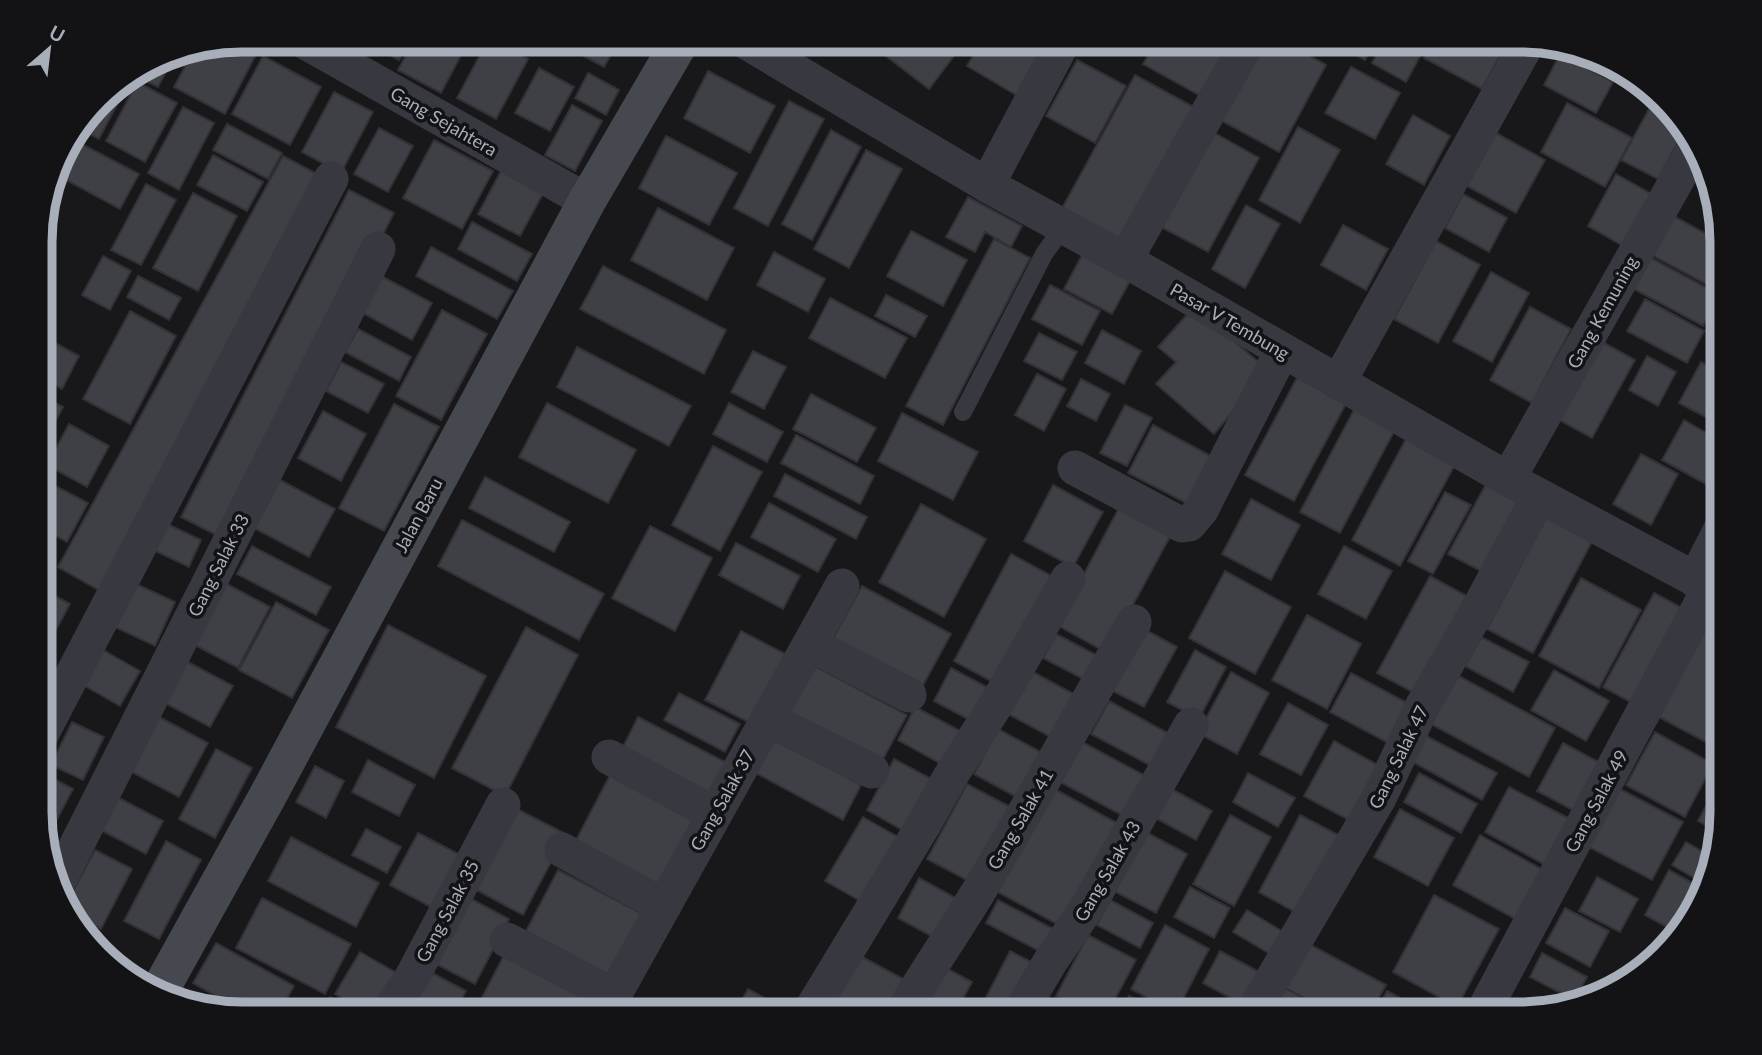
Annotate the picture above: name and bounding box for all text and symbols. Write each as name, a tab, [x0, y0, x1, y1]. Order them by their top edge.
north arrow	[14, 14, 84, 84]
text: U	[46, 20, 69, 47]
street label: Gang Sejahtera	[387, 82, 501, 160]
street label: Gang Kemuning	[1562, 252, 1642, 372]
street label: Pasar V Tembung	[1166, 278, 1294, 364]
street label: Jalan Baru	[389, 474, 447, 556]
street label: Gang Salak 33	[183, 510, 253, 620]
street label: Gang Salak 47	[1363, 702, 1433, 812]
street label: Gang Salak 37	[685, 745, 759, 855]
street label: Gang Salak 49	[1560, 746, 1632, 856]
street label: Gang Salak 41	[982, 765, 1058, 873]
street label: Gang Salak 43	[1069, 817, 1145, 925]
street label: Gang Salak 35	[411, 856, 483, 966]

